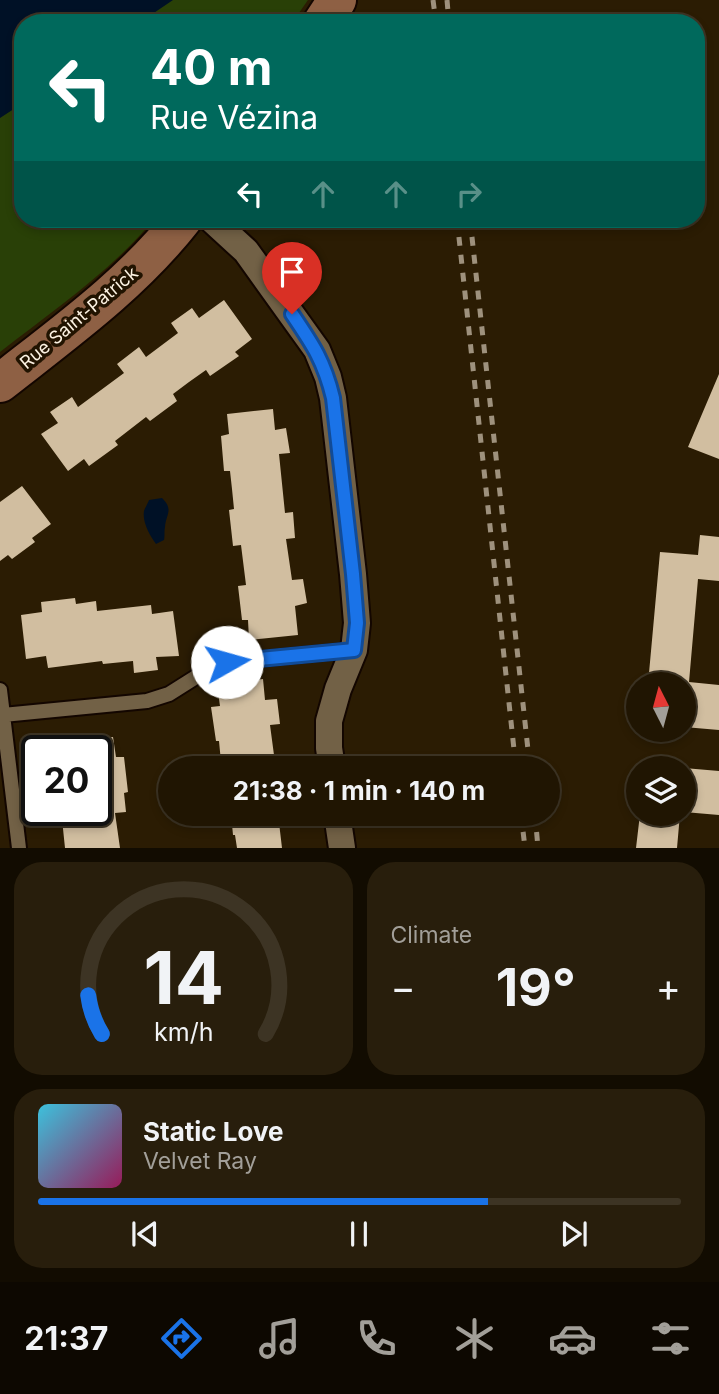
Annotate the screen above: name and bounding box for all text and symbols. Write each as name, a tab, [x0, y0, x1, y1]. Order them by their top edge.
text: 40 m	[150, 38, 273, 97]
icon: left	[35, 42, 126, 133]
text: Rue Vézina	[150, 98, 318, 137]
icon: left	[231, 175, 269, 213]
icon: ahead	[304, 175, 342, 213]
icon: ahead	[377, 175, 415, 213]
icon: right	[450, 175, 488, 213]
pin	[262, 242, 322, 314]
icon: arrive	[273, 253, 311, 291]
street label: Rue Saint-Patrick	[15, 262, 142, 373]
position arrow	[190, 625, 264, 699]
north arrow	[626, 672, 696, 742]
map controls	[626, 672, 696, 826]
speed limit sign: 20	[21, 735, 112, 826]
button: layers	[626, 756, 696, 826]
text: 21:38 · 1 min · 140 m	[233, 775, 485, 806]
text: Climate	[391, 921, 472, 949]
text: 14	[143, 934, 224, 1023]
text: 19°	[496, 956, 576, 1019]
text: −	[391, 964, 416, 1010]
text: +	[656, 964, 681, 1010]
text: km/h	[154, 1017, 213, 1047]
text: Static Love	[143, 1116, 284, 1147]
text: Velvet Ray	[143, 1147, 257, 1175]
icon: previous	[126, 1215, 164, 1253]
icon: pause	[340, 1215, 378, 1253]
icon: next	[555, 1215, 593, 1253]
icon: directions	[157, 1314, 206, 1363]
icon: music	[255, 1314, 304, 1363]
icon: phone	[352, 1314, 401, 1363]
icon: climate	[450, 1314, 499, 1363]
icon: car	[548, 1314, 597, 1363]
icon: filters	[646, 1314, 695, 1363]
text: 21:37	[24, 1319, 108, 1358]

